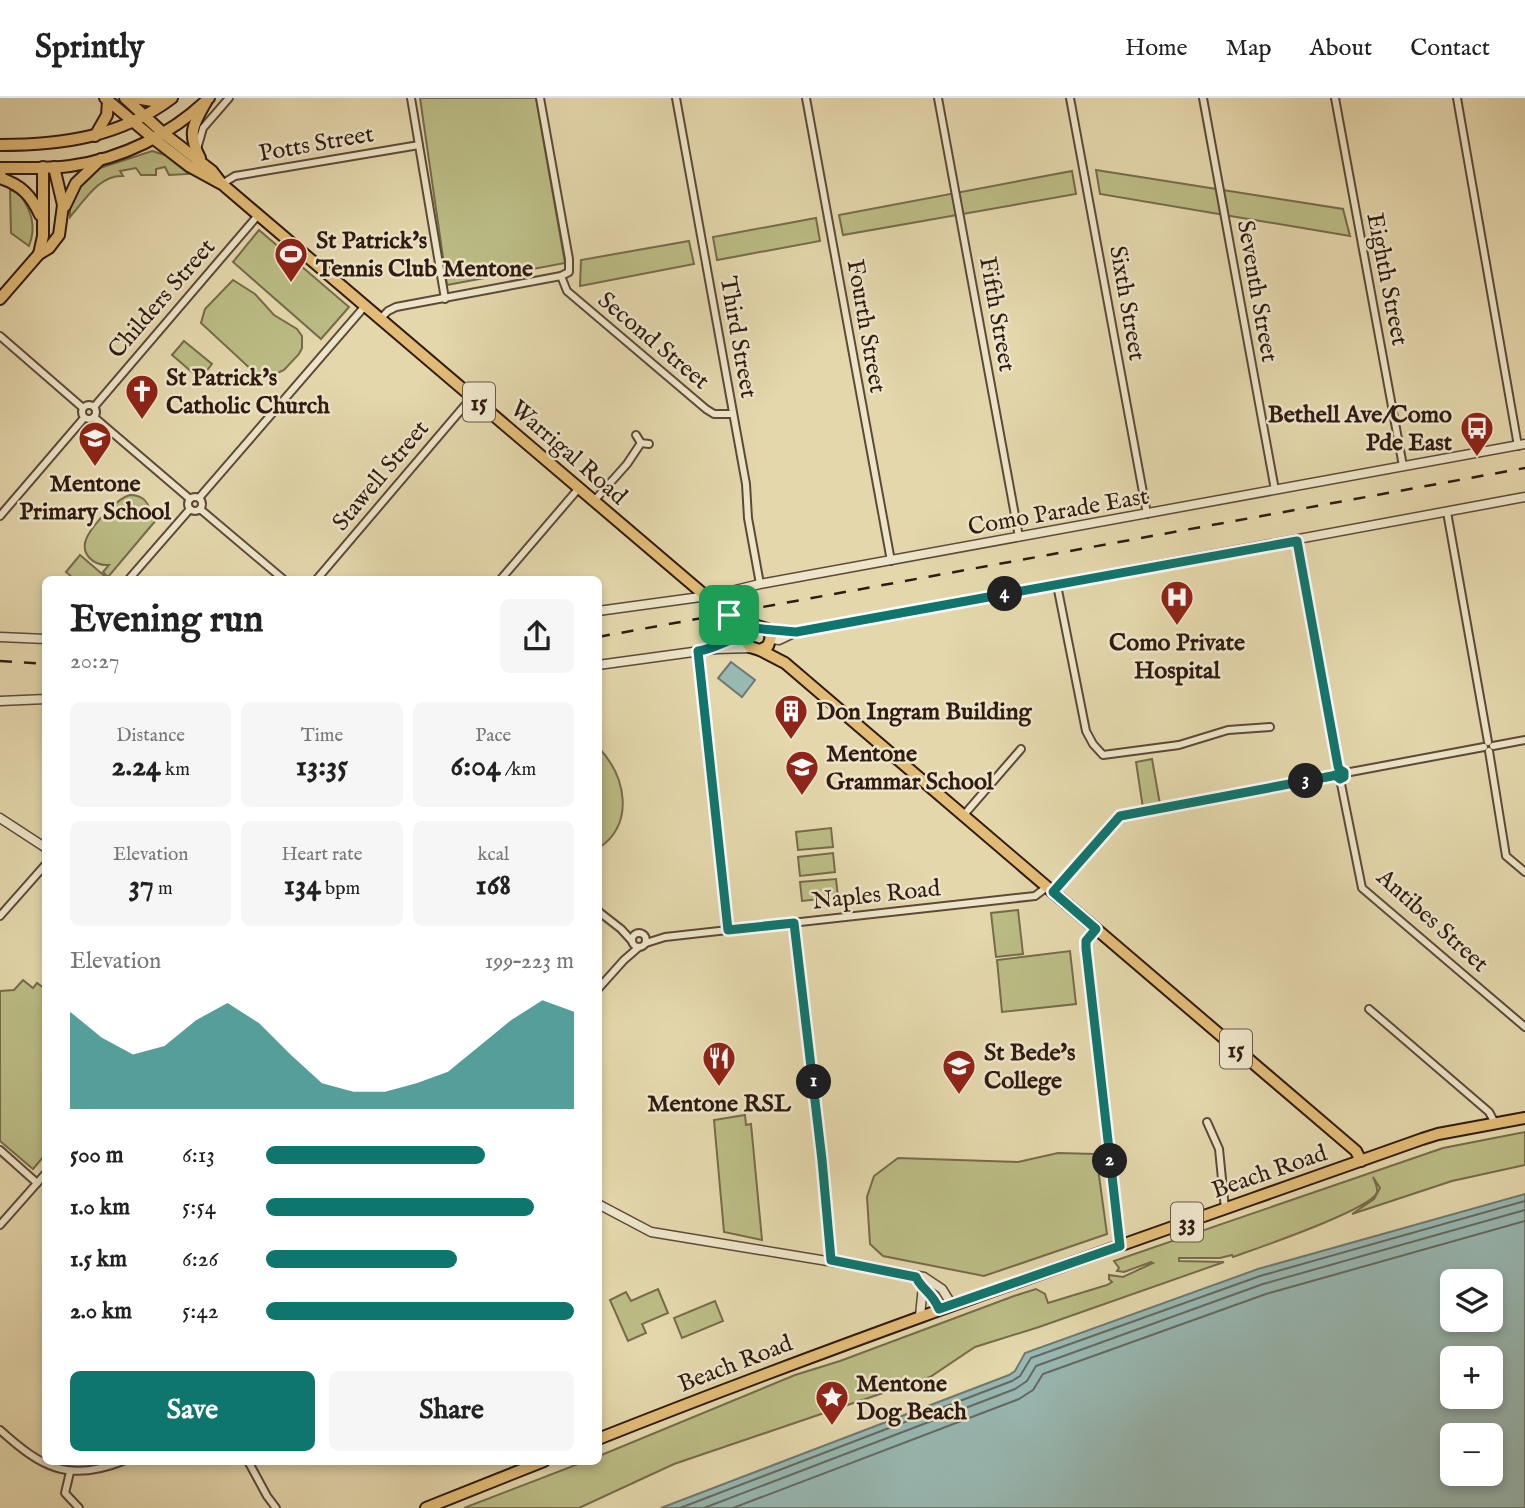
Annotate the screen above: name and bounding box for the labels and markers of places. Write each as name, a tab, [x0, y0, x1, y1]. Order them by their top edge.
place label: St Patrick's Tennis Club Mentone	[315, 226, 533, 285]
sports icon: St Patrick's Tennis Club Mentone	[272, 235, 310, 284]
place label: St Patrick's Catholic Church	[166, 363, 330, 422]
church icon: St Patrick's Catholic Church	[123, 372, 161, 421]
place label: Bethell Ave/Como Pde East	[1268, 400, 1453, 459]
bus stop icon: Bethell Ave/Como Pde East	[1458, 409, 1496, 458]
school or university icon: Mentone Primary School	[76, 419, 114, 468]
place label: Mentone Primary School	[19, 469, 171, 528]
pin: 4	[988, 576, 1023, 612]
hospital icon: Como Private Hospital	[1158, 578, 1196, 627]
pin	[699, 585, 759, 645]
place label: Como Private Hospital	[1109, 628, 1245, 687]
building icon: Don Ingram Building	[772, 692, 810, 741]
place label: Don Ingram Building	[816, 697, 1032, 728]
place label: Mentone Grammar School	[826, 739, 994, 798]
school or university icon: Mentone Grammar School	[783, 748, 821, 797]
pin: 3	[1288, 764, 1324, 798]
place label: St Bede's College	[984, 1038, 1076, 1097]
restaurant icon: Mentone RSL	[700, 1039, 738, 1088]
school or university icon: St Bede's College	[940, 1047, 978, 1096]
pin: 1	[796, 1065, 832, 1100]
place label: Mentone RSL	[647, 1089, 792, 1120]
pin: 2	[1092, 1144, 1128, 1178]
place label: Mentone Dog Beach	[856, 1369, 967, 1428]
place icon: Mentone Dog Beach	[813, 1378, 851, 1427]

